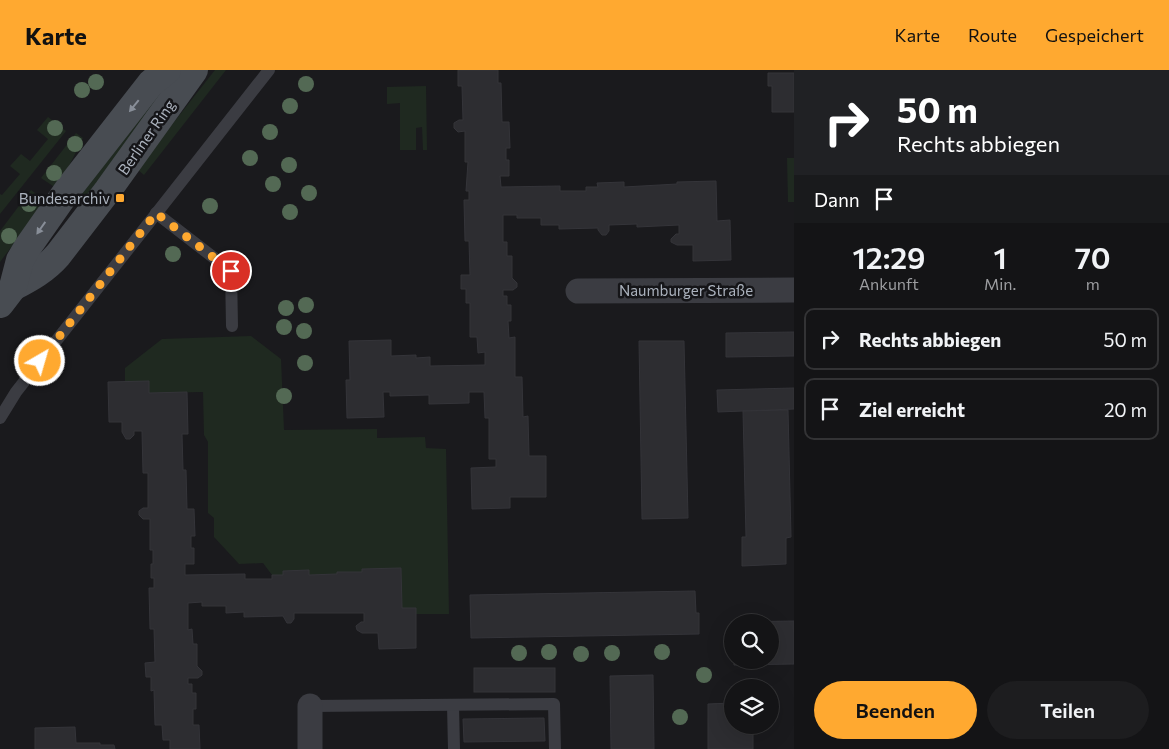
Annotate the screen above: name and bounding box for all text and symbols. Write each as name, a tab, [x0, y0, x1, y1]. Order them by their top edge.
text: Karte	[25, 21, 87, 50]
text: Karte	[895, 24, 940, 46]
text: Route	[968, 24, 1017, 46]
text: Gespeichert	[1045, 24, 1144, 46]
text: 50 m	[897, 87, 978, 130]
icon: right	[814, 90, 879, 155]
street label: Berliner Ring	[114, 96, 178, 178]
one-way arrow	[128, 99, 139, 112]
text: Rechts abbiegen	[897, 130, 1060, 157]
icon: arrive	[870, 185, 898, 213]
text: Dann	[814, 188, 860, 211]
place label: Bundesarchiv	[19, 189, 110, 207]
marker: Bundesarchiv	[114, 192, 126, 204]
one-way arrow	[36, 221, 46, 235]
text: 12:29	[852, 238, 925, 275]
text: 1	[993, 238, 1007, 275]
text: 70	[1075, 238, 1111, 275]
pin	[210, 250, 252, 292]
icon: arrive	[217, 257, 245, 285]
text: Ankunft	[859, 274, 919, 293]
text: Min.	[984, 274, 1016, 293]
text: m	[1086, 274, 1100, 293]
street label: Naumburger Straße	[619, 281, 753, 299]
icon: right	[816, 325, 844, 353]
text: Rechts abbiegen	[859, 328, 1001, 351]
text: 50 m	[1103, 328, 1147, 351]
position arrow	[13, 334, 65, 386]
icon: arrive	[816, 395, 844, 423]
text: Ziel erreicht	[859, 398, 965, 421]
text: 20 m	[1104, 398, 1147, 421]
map controls	[724, 614, 779, 734]
button: search	[724, 614, 779, 669]
button: layers	[724, 679, 779, 734]
button: Beenden	[814, 681, 977, 739]
button: Teilen	[987, 681, 1149, 739]

